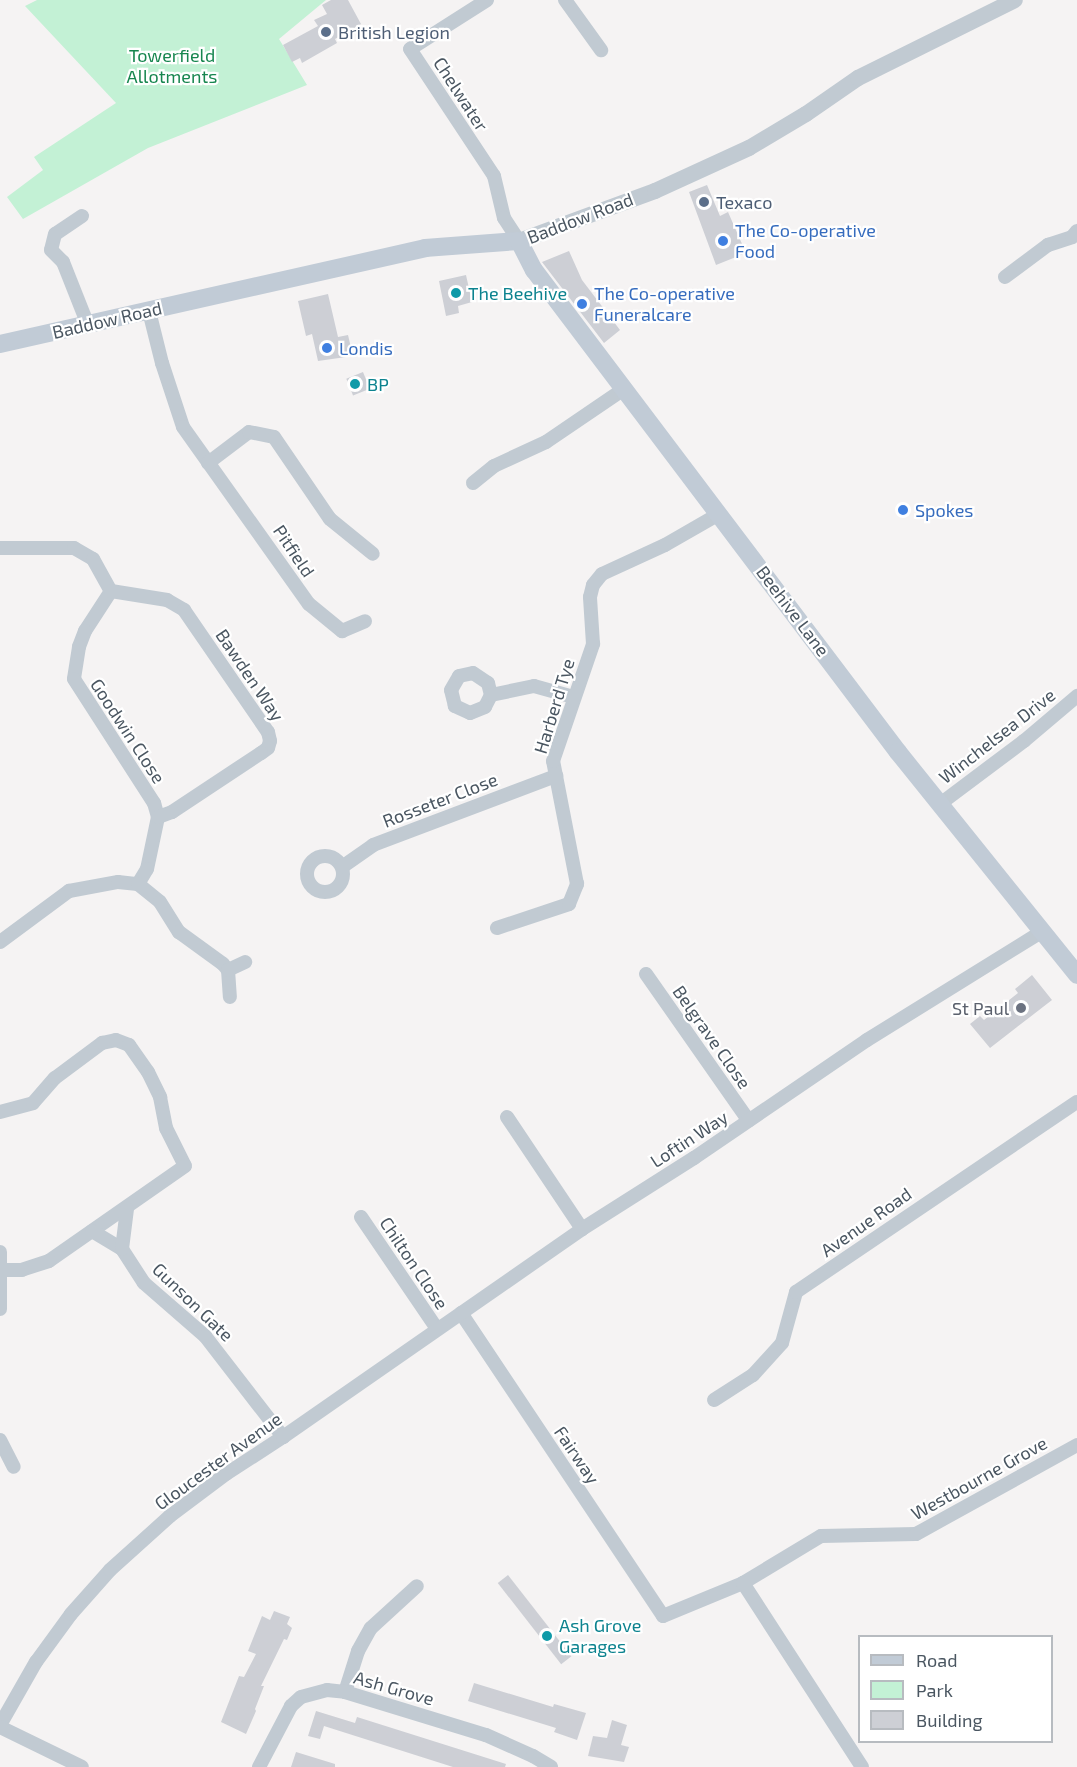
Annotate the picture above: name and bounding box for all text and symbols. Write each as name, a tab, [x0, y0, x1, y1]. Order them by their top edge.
place label: British Legion	[338, 21, 450, 43]
marker: British Legion	[319, 25, 333, 39]
park label: Towerfield Allotments	[127, 45, 217, 88]
street label: Chelwater	[429, 53, 493, 135]
street label: Baddow Road	[524, 188, 636, 248]
place label: Texaco	[716, 191, 772, 213]
marker: Texaco	[697, 195, 711, 209]
place label: The Co-operative Food	[735, 220, 876, 262]
marker: The Co-operative Food	[716, 234, 730, 248]
place label: The Beehive	[468, 282, 567, 304]
place label: The Co-operative Funeralcare	[594, 283, 735, 326]
marker: The Beehive	[449, 286, 463, 300]
street label: Baddow Road	[50, 297, 164, 343]
marker: The Co-operative Funeralcare	[575, 297, 589, 311]
place label: Londis	[339, 337, 393, 359]
marker: Londis	[320, 341, 334, 355]
place label: BP	[367, 373, 389, 395]
marker: BP	[348, 377, 362, 391]
place label: Spokes	[915, 499, 973, 521]
marker: Spokes	[896, 503, 910, 517]
street label: Pitfield	[269, 521, 319, 581]
street label: Beehive Lane	[752, 561, 834, 661]
street label: Bawden Way	[211, 625, 289, 725]
street label: Harberd Tye	[529, 656, 579, 756]
street label: Goodwin Close	[86, 675, 170, 787]
street label: Winchelsea Drive	[935, 684, 1059, 788]
street label: Rosseter Close	[379, 768, 501, 832]
street label: Belgrave Close	[668, 981, 756, 1093]
place label: St Paul	[952, 997, 1009, 1019]
marker: St Paul	[1014, 1001, 1028, 1015]
street label: Loftin Way	[646, 1106, 732, 1172]
street label: Avenue Road	[816, 1183, 916, 1261]
street label: Chilton Close	[375, 1213, 453, 1313]
street label: Gunson Gate	[148, 1258, 238, 1346]
street label: Gloucester Avenue	[150, 1407, 286, 1515]
street label: Fairway	[550, 1422, 604, 1488]
street label: Westbourne Grove	[907, 1432, 1051, 1524]
place label: Ash Grove Garages	[559, 1615, 641, 1658]
marker: Ash Grove Garages	[540, 1629, 554, 1643]
legend	[858, 1635, 1053, 1743]
text: Road	[916, 1649, 957, 1671]
street label: Ash Grove	[351, 1666, 437, 1710]
text: Park	[916, 1679, 953, 1701]
text: Building	[916, 1709, 983, 1731]

